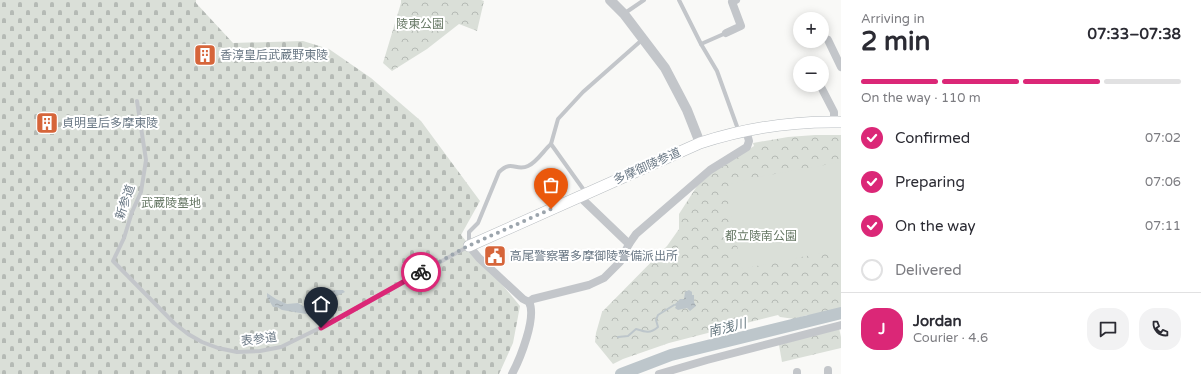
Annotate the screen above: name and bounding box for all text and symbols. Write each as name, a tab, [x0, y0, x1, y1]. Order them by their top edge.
text: Arriving in	[861, 11, 925, 27]
map controls	[793, 12, 829, 92]
button: +	[793, 12, 829, 48]
park label: 陵東公園	[396, 17, 444, 31]
text: 07:33–07:38	[1088, 25, 1181, 43]
text: 2 min	[861, 26, 930, 57]
building icon: 香淳皇后武蔵野東陵	[192, 42, 218, 68]
place label: 香淳皇后武蔵野東陵	[220, 48, 328, 62]
button: −	[793, 56, 829, 92]
text: On the way · 110 m	[861, 90, 981, 106]
building icon: 貞明皇后多摩東陵	[34, 110, 60, 136]
place label: 貞明皇后多摩東陵	[62, 116, 158, 130]
icon: check	[861, 127, 883, 149]
text: Confirmed	[895, 129, 970, 147]
text: 07:02	[1145, 130, 1181, 146]
street label: 多摩御陵参道	[611, 145, 683, 187]
pin	[534, 168, 568, 209]
icon: check	[861, 171, 883, 193]
text: Preparing	[895, 173, 965, 191]
icon: bag	[540, 174, 562, 196]
text: 07:06	[1145, 174, 1181, 190]
street label: 新参道	[113, 183, 137, 221]
park label: 武蔵陵墓地	[141, 196, 201, 210]
icon: check	[861, 215, 883, 237]
text: On the way	[895, 217, 975, 235]
text: 07:11	[1145, 218, 1181, 234]
park label: 都立陵南公園	[725, 229, 797, 243]
public building icon: 高尾警察署多摩御陵警備派出所	[482, 243, 508, 269]
place label: 高尾警察署多摩御陵警備派出所	[510, 249, 678, 263]
courier	[401, 252, 441, 292]
icon: bike	[410, 261, 432, 283]
text: Delivered	[895, 261, 962, 279]
pin	[304, 287, 338, 328]
icon: home	[310, 293, 332, 315]
button: chat	[1087, 308, 1129, 350]
button: phone	[1139, 308, 1181, 350]
text: Jordan	[913, 312, 962, 330]
water label: 南浅川	[706, 315, 750, 340]
text: J	[879, 320, 886, 338]
street label: 表参道	[239, 330, 278, 348]
text: Courier · 4.6	[913, 330, 988, 346]

